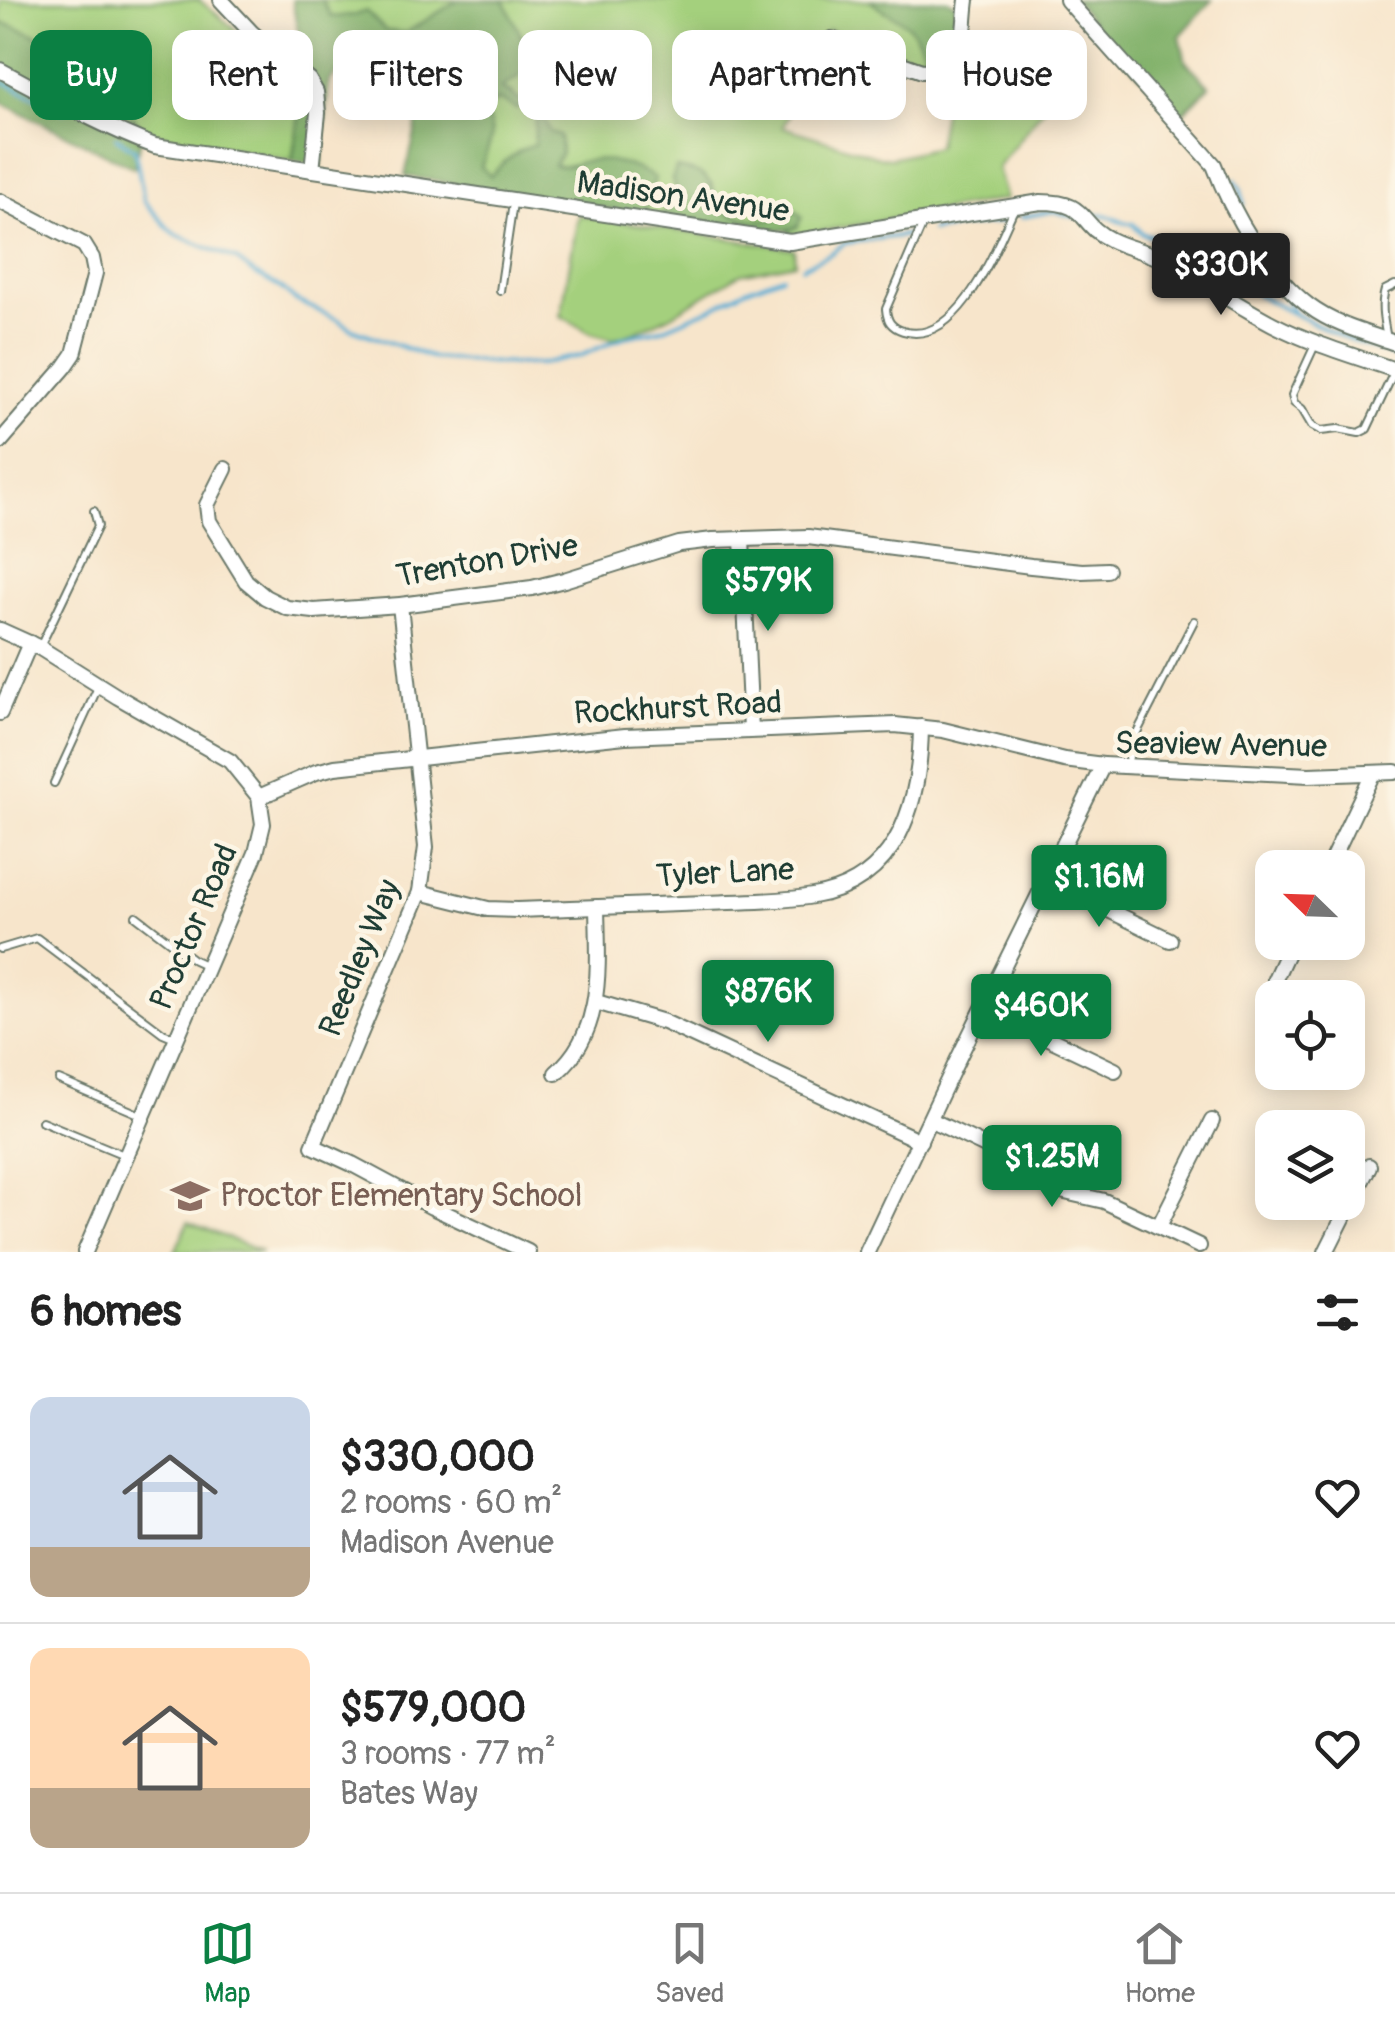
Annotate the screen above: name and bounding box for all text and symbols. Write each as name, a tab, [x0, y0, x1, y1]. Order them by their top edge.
chip: Buy	[30, 30, 152, 120]
chip: Rent	[172, 30, 313, 120]
chip: Filters	[333, 30, 498, 120]
chip: New	[518, 30, 652, 120]
chip: Apartment	[672, 30, 906, 120]
chip: House	[926, 30, 1087, 120]
street label: Madison Avenue	[574, 162, 792, 232]
pin: $330K	[1151, 233, 1291, 318]
text: $330K	[1174, 245, 1268, 285]
street label: Trenton Drive	[393, 525, 581, 597]
pin: $579K	[698, 549, 838, 634]
text: $579K	[724, 561, 812, 601]
street label: Rockhurst Road	[573, 683, 783, 733]
street label: Seaview Avenue	[1115, 723, 1328, 767]
street label: Proctor Road	[141, 838, 247, 1016]
pin: $1.16M	[1018, 845, 1180, 930]
street label: Tyler Lane	[655, 849, 795, 897]
north arrow	[1255, 850, 1365, 960]
map controls	[1255, 850, 1365, 1220]
text: $1.16M	[1053, 857, 1145, 897]
street label: Reedley Way	[310, 873, 410, 1042]
pin: $876K	[698, 960, 838, 1045]
text: $876K	[724, 972, 812, 1012]
pin: $460K	[971, 974, 1111, 1059]
button: locate	[1255, 980, 1365, 1090]
text: $460K	[993, 986, 1089, 1026]
button: layers	[1255, 1110, 1365, 1220]
pin: $1.25M	[971, 1125, 1133, 1210]
text: $1.25M	[1004, 1137, 1100, 1177]
school or university icon: Proctor Elementary School	[169, 1175, 211, 1217]
place label: Proctor Elementary School	[220, 1176, 582, 1216]
icon: filters	[1310, 1285, 1365, 1340]
text: 6 homes	[30, 1286, 181, 1338]
text: $330,000	[340, 1431, 535, 1483]
icon: home	[110, 1437, 230, 1557]
icon: heart	[1310, 1470, 1365, 1525]
text: 2 rooms · 60 m²	[340, 1483, 562, 1523]
text: Madison Avenue	[340, 1523, 554, 1563]
text: $579,000	[340, 1682, 526, 1734]
icon: home	[110, 1688, 230, 1808]
icon: heart	[1310, 1721, 1365, 1776]
text: 3 rooms · 77 m²	[340, 1734, 556, 1774]
text: Bates Way	[340, 1774, 478, 1814]
tab: Map	[200, 1916, 255, 2011]
tab: Saved	[655, 1916, 724, 2011]
tab: Home	[1124, 1916, 1195, 2011]

